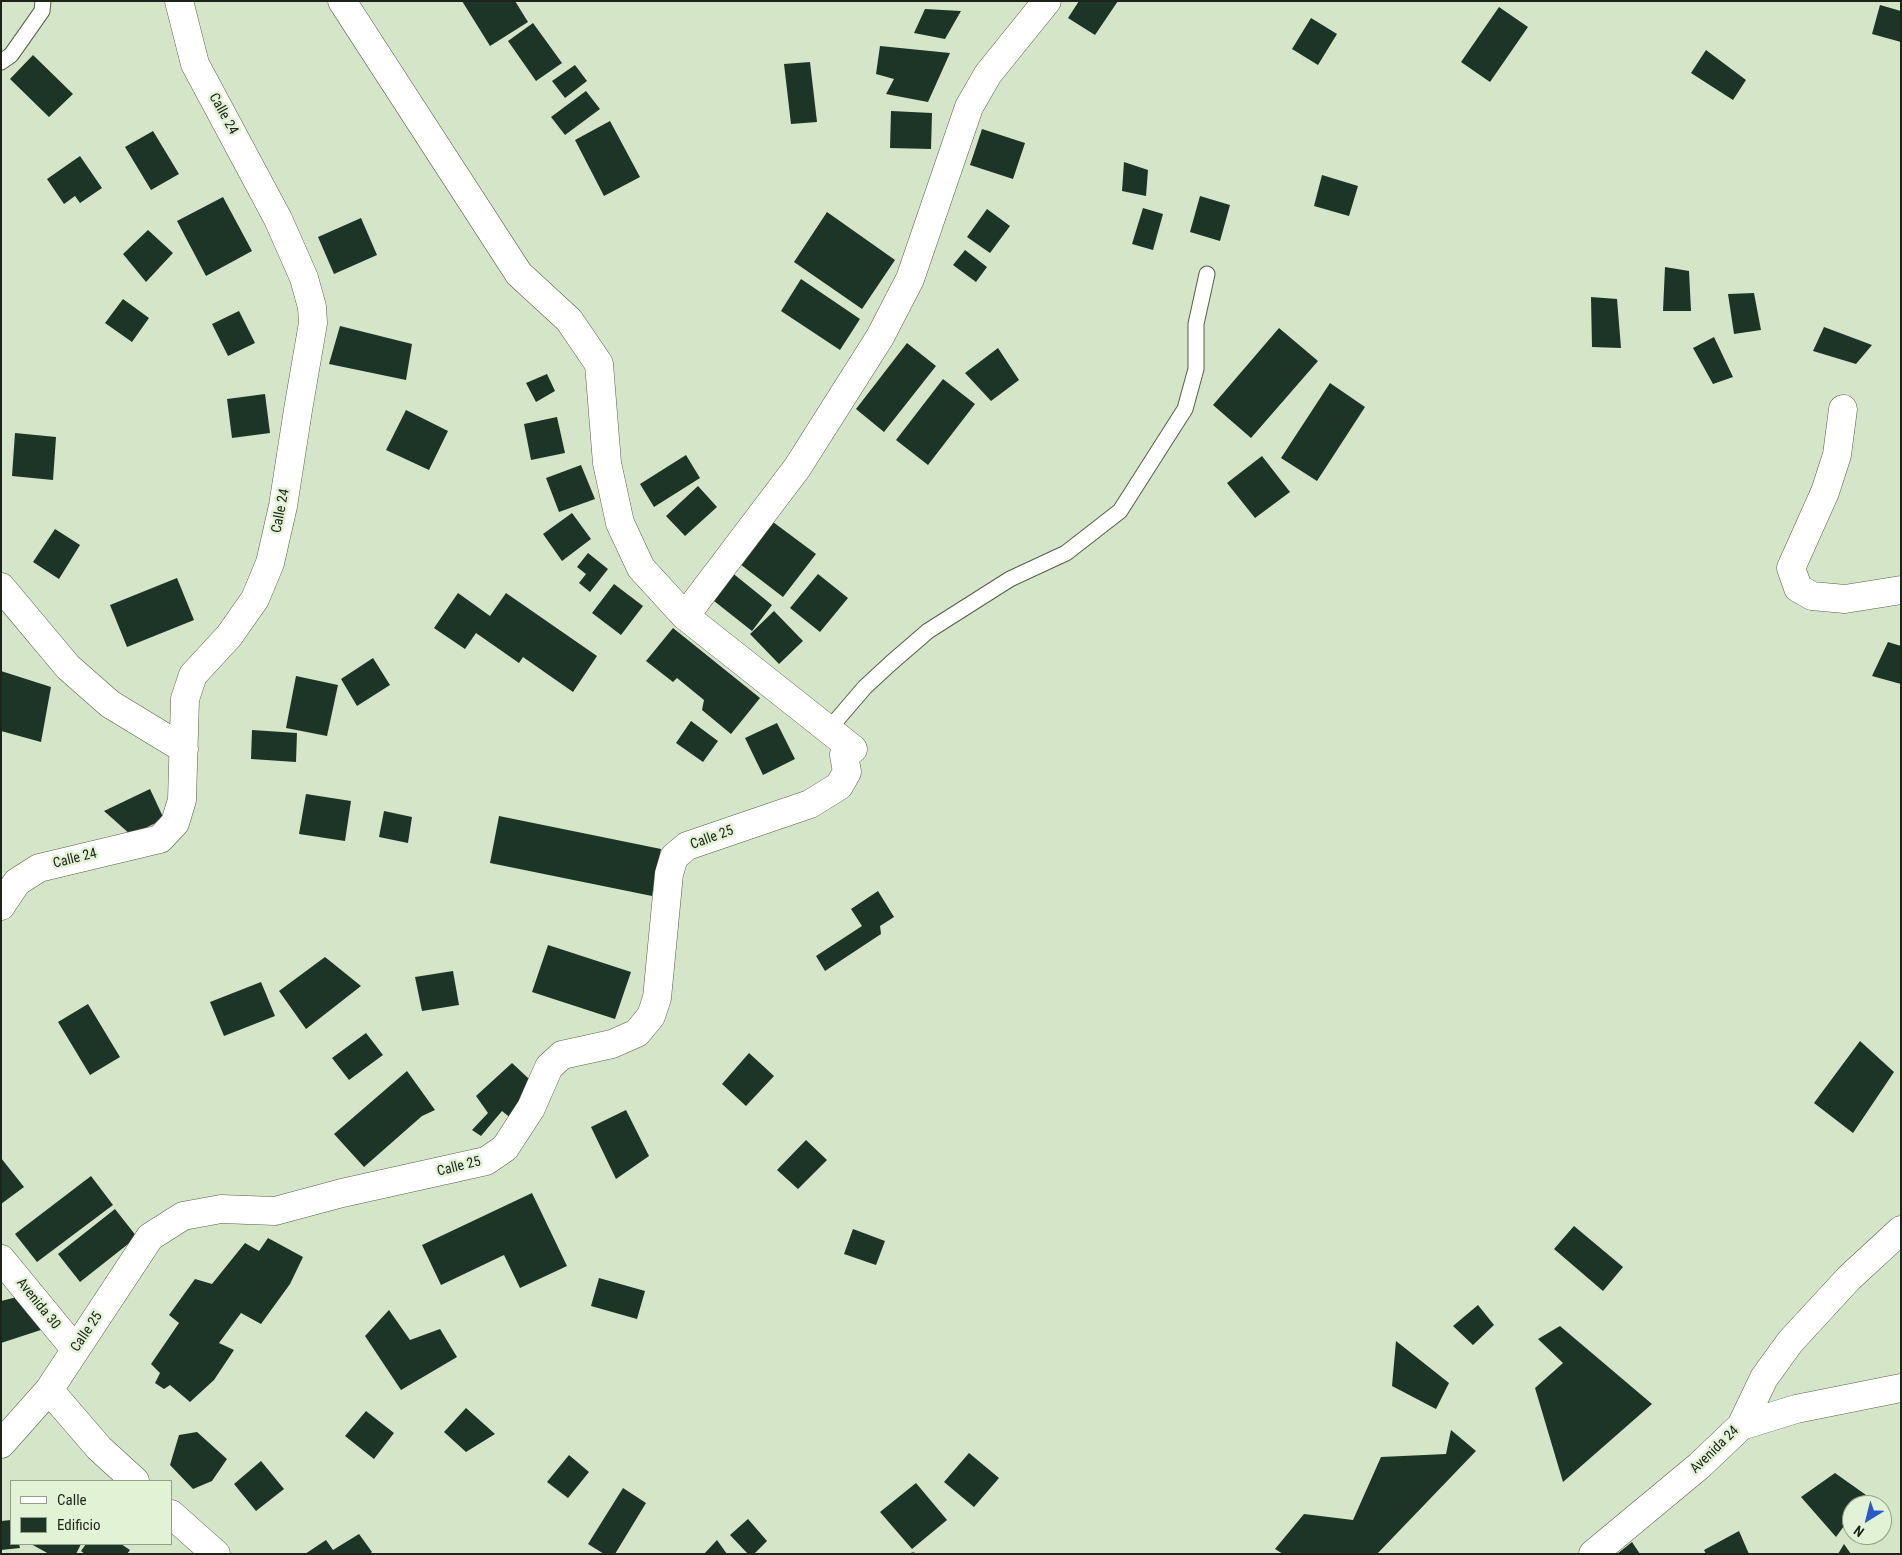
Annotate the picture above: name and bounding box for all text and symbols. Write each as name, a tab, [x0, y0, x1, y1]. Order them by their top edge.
street label: Calle 24	[205, 90, 241, 138]
street label: Calle 24	[268, 487, 294, 535]
street label: Calle 25	[688, 822, 736, 854]
street label: Calle 24	[51, 845, 99, 873]
street label: Calle 25	[435, 1153, 483, 1181]
street label: Avenida 30	[12, 1275, 64, 1333]
street label: Calle 25	[68, 1309, 106, 1355]
street label: Avenida 24	[1687, 1423, 1743, 1477]
legend	[10, 1480, 172, 1545]
text: Calle	[57, 1491, 87, 1509]
north arrow	[1842, 1495, 1892, 1545]
text: Edificio	[57, 1516, 100, 1534]
text: N	[1851, 1522, 1867, 1540]

